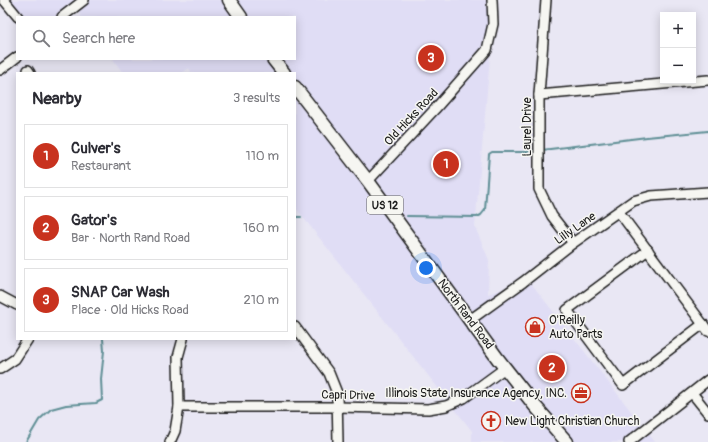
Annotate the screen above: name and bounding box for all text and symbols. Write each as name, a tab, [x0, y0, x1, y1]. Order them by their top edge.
map controls	[660, 12, 696, 84]
button: +	[660, 12, 696, 48]
search box	[16, 16, 296, 60]
icon: search	[30, 27, 52, 49]
text: Search here	[62, 29, 135, 48]
pin: 3	[418, 43, 444, 73]
button: −	[660, 48, 696, 84]
street label: Old Hicks Road	[381, 86, 442, 149]
text: Nearby	[32, 88, 81, 109]
text: 3 results	[233, 90, 280, 106]
street label: Laurel Drive	[520, 97, 535, 157]
text: Culver's	[71, 139, 121, 158]
text: 1	[43, 148, 49, 164]
text: 110 m	[246, 148, 279, 164]
pin: 1	[433, 149, 459, 179]
text: Restaurant	[71, 158, 131, 174]
road number: US 12	[367, 196, 403, 214]
street label: Lilly Lane	[552, 209, 599, 248]
text: Gator's	[71, 211, 117, 230]
text: 2	[42, 220, 50, 236]
text: 160 m	[243, 220, 279, 236]
text: Bar · North Rand Road	[71, 230, 190, 246]
your location	[416, 258, 436, 278]
street label: North Rand Road	[434, 276, 497, 353]
text: SNAP Car Wash	[71, 283, 170, 302]
text: 3	[42, 292, 50, 308]
text: 210 m	[243, 292, 279, 308]
text: Place · Old Hicks Road	[71, 302, 189, 318]
place label: O'Reilly Auto Parts	[549, 313, 603, 342]
shop icon: O'Reilly Auto Parts	[524, 316, 546, 338]
pin: 2	[539, 353, 565, 383]
office icon: Illinois State Insurance Agency, INC.	[570, 382, 592, 404]
place label: Illinois State Insurance Agency, INC.	[385, 386, 567, 401]
street label: Capri Drive	[321, 388, 375, 403]
church icon: New Light Christian Church	[480, 410, 502, 432]
place label: New Light Christian Church	[505, 414, 640, 429]

